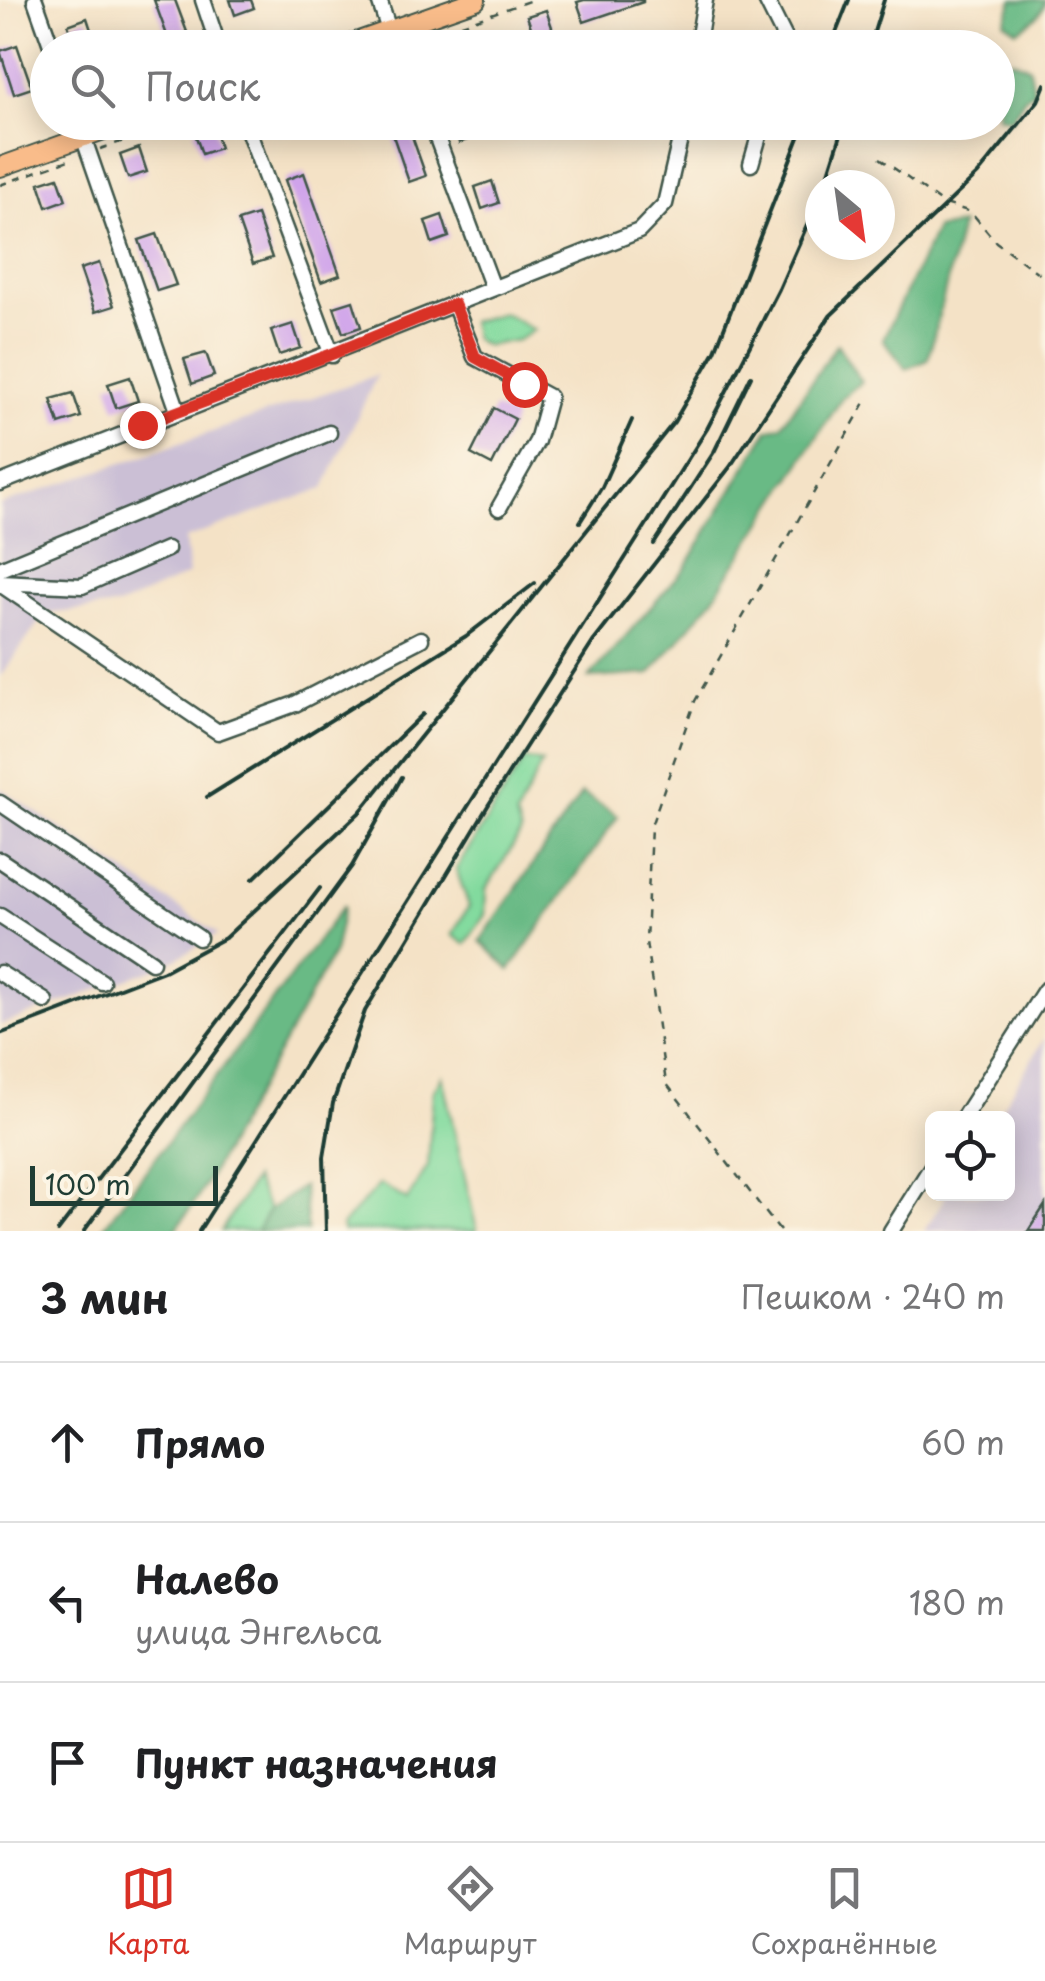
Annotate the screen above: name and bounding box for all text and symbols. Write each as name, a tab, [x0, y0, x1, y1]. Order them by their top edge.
search box	[30, 30, 1015, 140]
text: Поиск	[145, 57, 260, 114]
icon: search	[65, 58, 120, 113]
north arrow	[805, 170, 895, 260]
route start	[502, 362, 548, 408]
route end	[120, 403, 166, 449]
map controls	[925, 1111, 1015, 1201]
button: locate	[925, 1111, 1015, 1201]
scale bar	[30, 1161, 218, 1206]
text: 100 m	[45, 1162, 131, 1205]
text: 3 мин	[40, 1265, 169, 1328]
text: Пешком · 240 m	[741, 1272, 1005, 1320]
text: Прямо	[135, 1414, 265, 1471]
icon: ahead	[40, 1415, 95, 1470]
text: 60 m	[921, 1418, 1005, 1466]
text: Налево	[135, 1550, 279, 1607]
icon: left	[40, 1575, 95, 1630]
text: 180 m	[909, 1578, 1005, 1626]
text: улица Энгельса	[135, 1607, 382, 1655]
text: Пункт назначения	[135, 1734, 498, 1791]
icon: arrive	[40, 1735, 95, 1790]
tab: Карта	[107, 1861, 189, 1964]
tab: Маршрут	[404, 1861, 536, 1964]
tab: Сохранённые	[751, 1861, 938, 1964]

